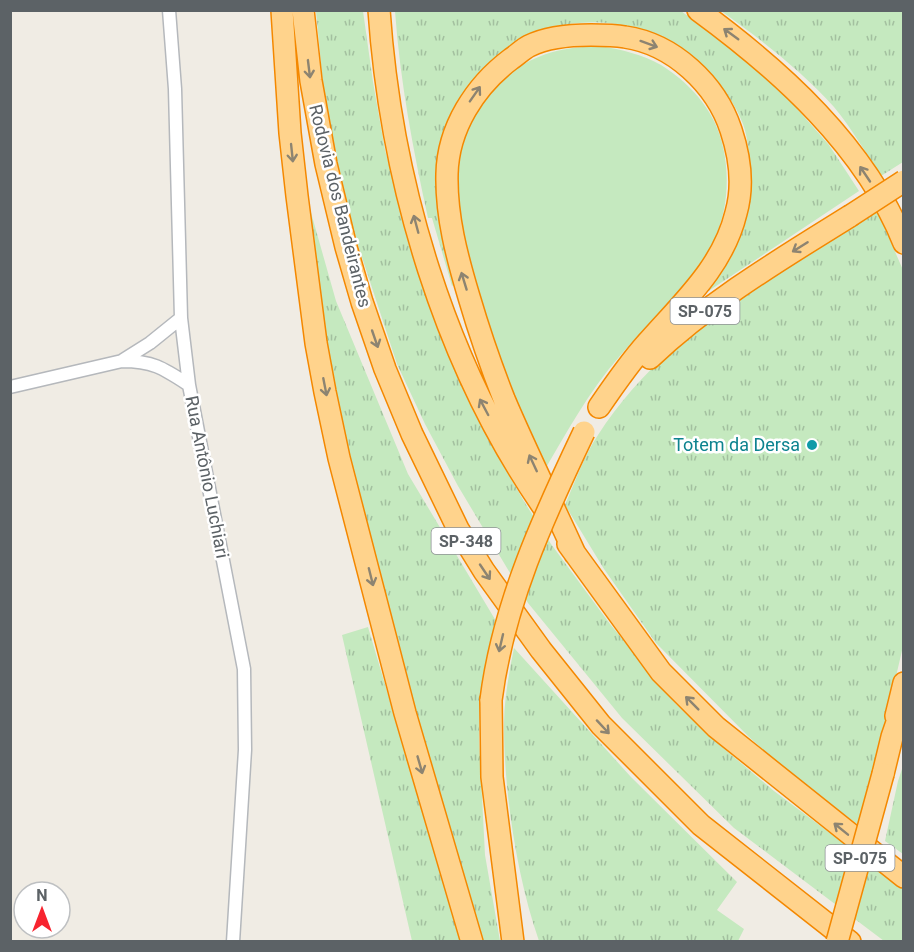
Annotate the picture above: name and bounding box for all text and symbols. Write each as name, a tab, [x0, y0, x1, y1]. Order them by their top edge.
one-way arrow	[723, 28, 739, 40]
one-way arrow	[639, 40, 658, 51]
one-way arrow	[304, 58, 315, 78]
one-way arrow	[469, 87, 481, 103]
street label: Rodovia dos Bandeirantes	[305, 102, 376, 310]
one-way arrow	[287, 142, 298, 162]
one-way arrow	[859, 166, 871, 183]
one-way arrow	[410, 215, 421, 234]
one-way arrow	[792, 241, 809, 253]
one-way arrow	[458, 272, 469, 291]
road number: SP-075	[670, 298, 740, 324]
one-way arrow	[370, 330, 381, 348]
one-way arrow	[320, 377, 331, 397]
street label: Rua Antônio Luchiari	[181, 394, 234, 560]
one-way arrow	[478, 399, 490, 416]
place label: Totem da Dersa	[673, 434, 800, 455]
marker: Totem da Dersa	[805, 438, 819, 452]
one-way arrow	[527, 454, 539, 472]
road number: SP-348	[432, 528, 500, 554]
one-way arrow	[479, 563, 491, 580]
one-way arrow	[365, 567, 377, 586]
one-way arrow	[495, 633, 507, 652]
one-way arrow	[684, 696, 699, 710]
one-way arrow	[596, 719, 610, 734]
one-way arrow	[415, 755, 426, 774]
one-way arrow	[833, 822, 849, 835]
road number: SP-075	[826, 845, 894, 871]
north arrow	[12, 880, 72, 940]
text: N	[36, 886, 48, 905]

